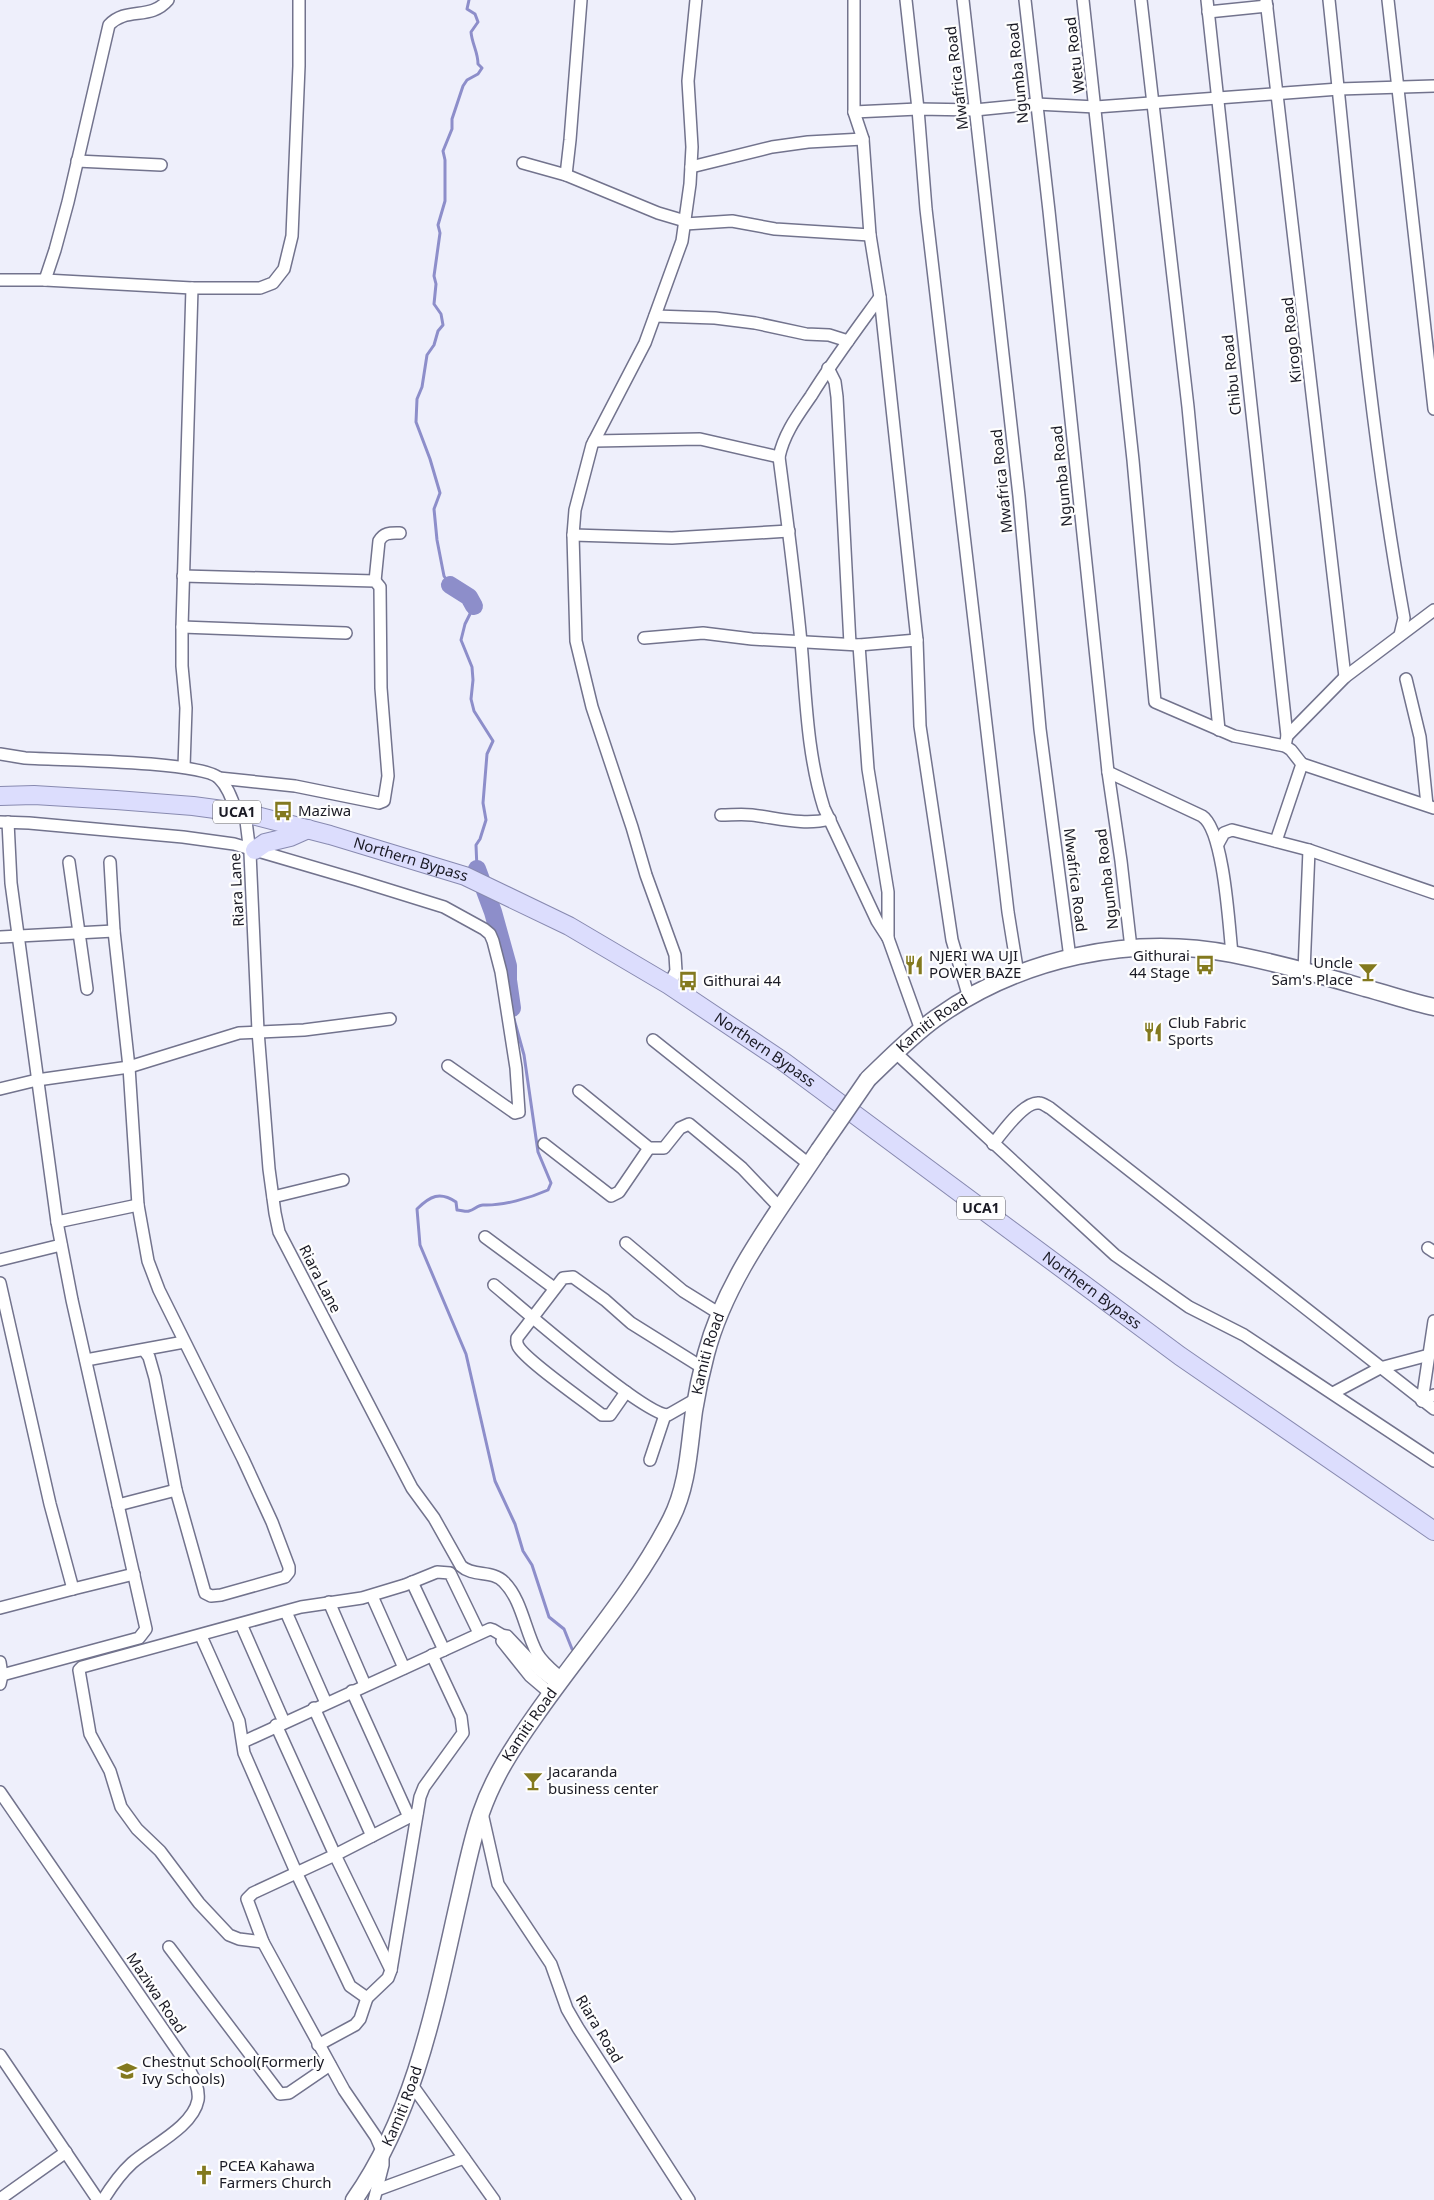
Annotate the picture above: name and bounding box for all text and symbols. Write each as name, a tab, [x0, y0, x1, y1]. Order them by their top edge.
street label: Wetu Road	[1059, 16, 1089, 94]
street label: Ngumba Road	[1002, 22, 1032, 125]
street label: Mwafrica Road	[940, 25, 972, 131]
street label: Kirogo Road	[1277, 296, 1305, 384]
street label: Chibu Road	[1217, 334, 1245, 416]
street label: Ngumba Road	[1046, 425, 1076, 528]
street label: Mwafrica Road	[986, 428, 1016, 534]
road number: UCA1	[213, 800, 261, 824]
bus stop icon: Maziwa	[272, 800, 294, 822]
place label: Maziwa	[298, 800, 351, 820]
street label: Mwafrica Road	[1060, 827, 1092, 933]
street label: Ngumba Road	[1090, 828, 1122, 931]
street label: Northern Bypass	[351, 832, 471, 885]
street label: Riara Lane	[224, 853, 248, 927]
place label: NJERI WA UJI POWER BAZE	[929, 945, 1021, 982]
place label: Githurai 44 Stage	[1129, 945, 1190, 982]
place label: Uncle Sam's Place	[1271, 952, 1353, 989]
restaurant icon: NJERI WA UJI POWER BAZE	[903, 954, 925, 976]
bus stop icon: Githurai 44 Stage	[1194, 954, 1216, 976]
bar icon: Uncle Sam's Place	[1357, 961, 1379, 983]
bus stop icon: Githurai 44	[677, 970, 699, 992]
place label: Githurai 44	[703, 970, 781, 990]
street label: Kamiti Road	[891, 989, 971, 1056]
street label: Northern Bypass	[711, 1007, 820, 1091]
place label: Club Fabric Sports	[1168, 1012, 1246, 1049]
restaurant icon: Club Fabric Sports	[1142, 1021, 1164, 1043]
road number: UCA1	[957, 1196, 1005, 1220]
street label: Riara Lane	[295, 1241, 347, 1316]
street label: Northern Bypass	[1039, 1246, 1146, 1333]
street label: Kamiti Road	[686, 1309, 728, 1396]
street label: Kamiti Road	[497, 1683, 561, 1765]
place label: Jacaranda business center	[546, 1761, 659, 1798]
bar icon: Jacaranda business center	[522, 1770, 544, 1792]
street label: Maziwa Road	[123, 1948, 191, 2037]
street label: Riara Road	[572, 1991, 628, 2066]
place label: Chestnut School(Formerly Ivy Schools)	[142, 2051, 324, 2088]
school or university icon: Chestnut School(Formerly Ivy Schools)	[116, 2060, 138, 2082]
street label: Kamiti Road	[376, 2063, 426, 2149]
place label: PCEA Kahawa Farmers Church	[219, 2155, 332, 2192]
church icon: PCEA Kahawa Farmers Church	[193, 2164, 215, 2186]

